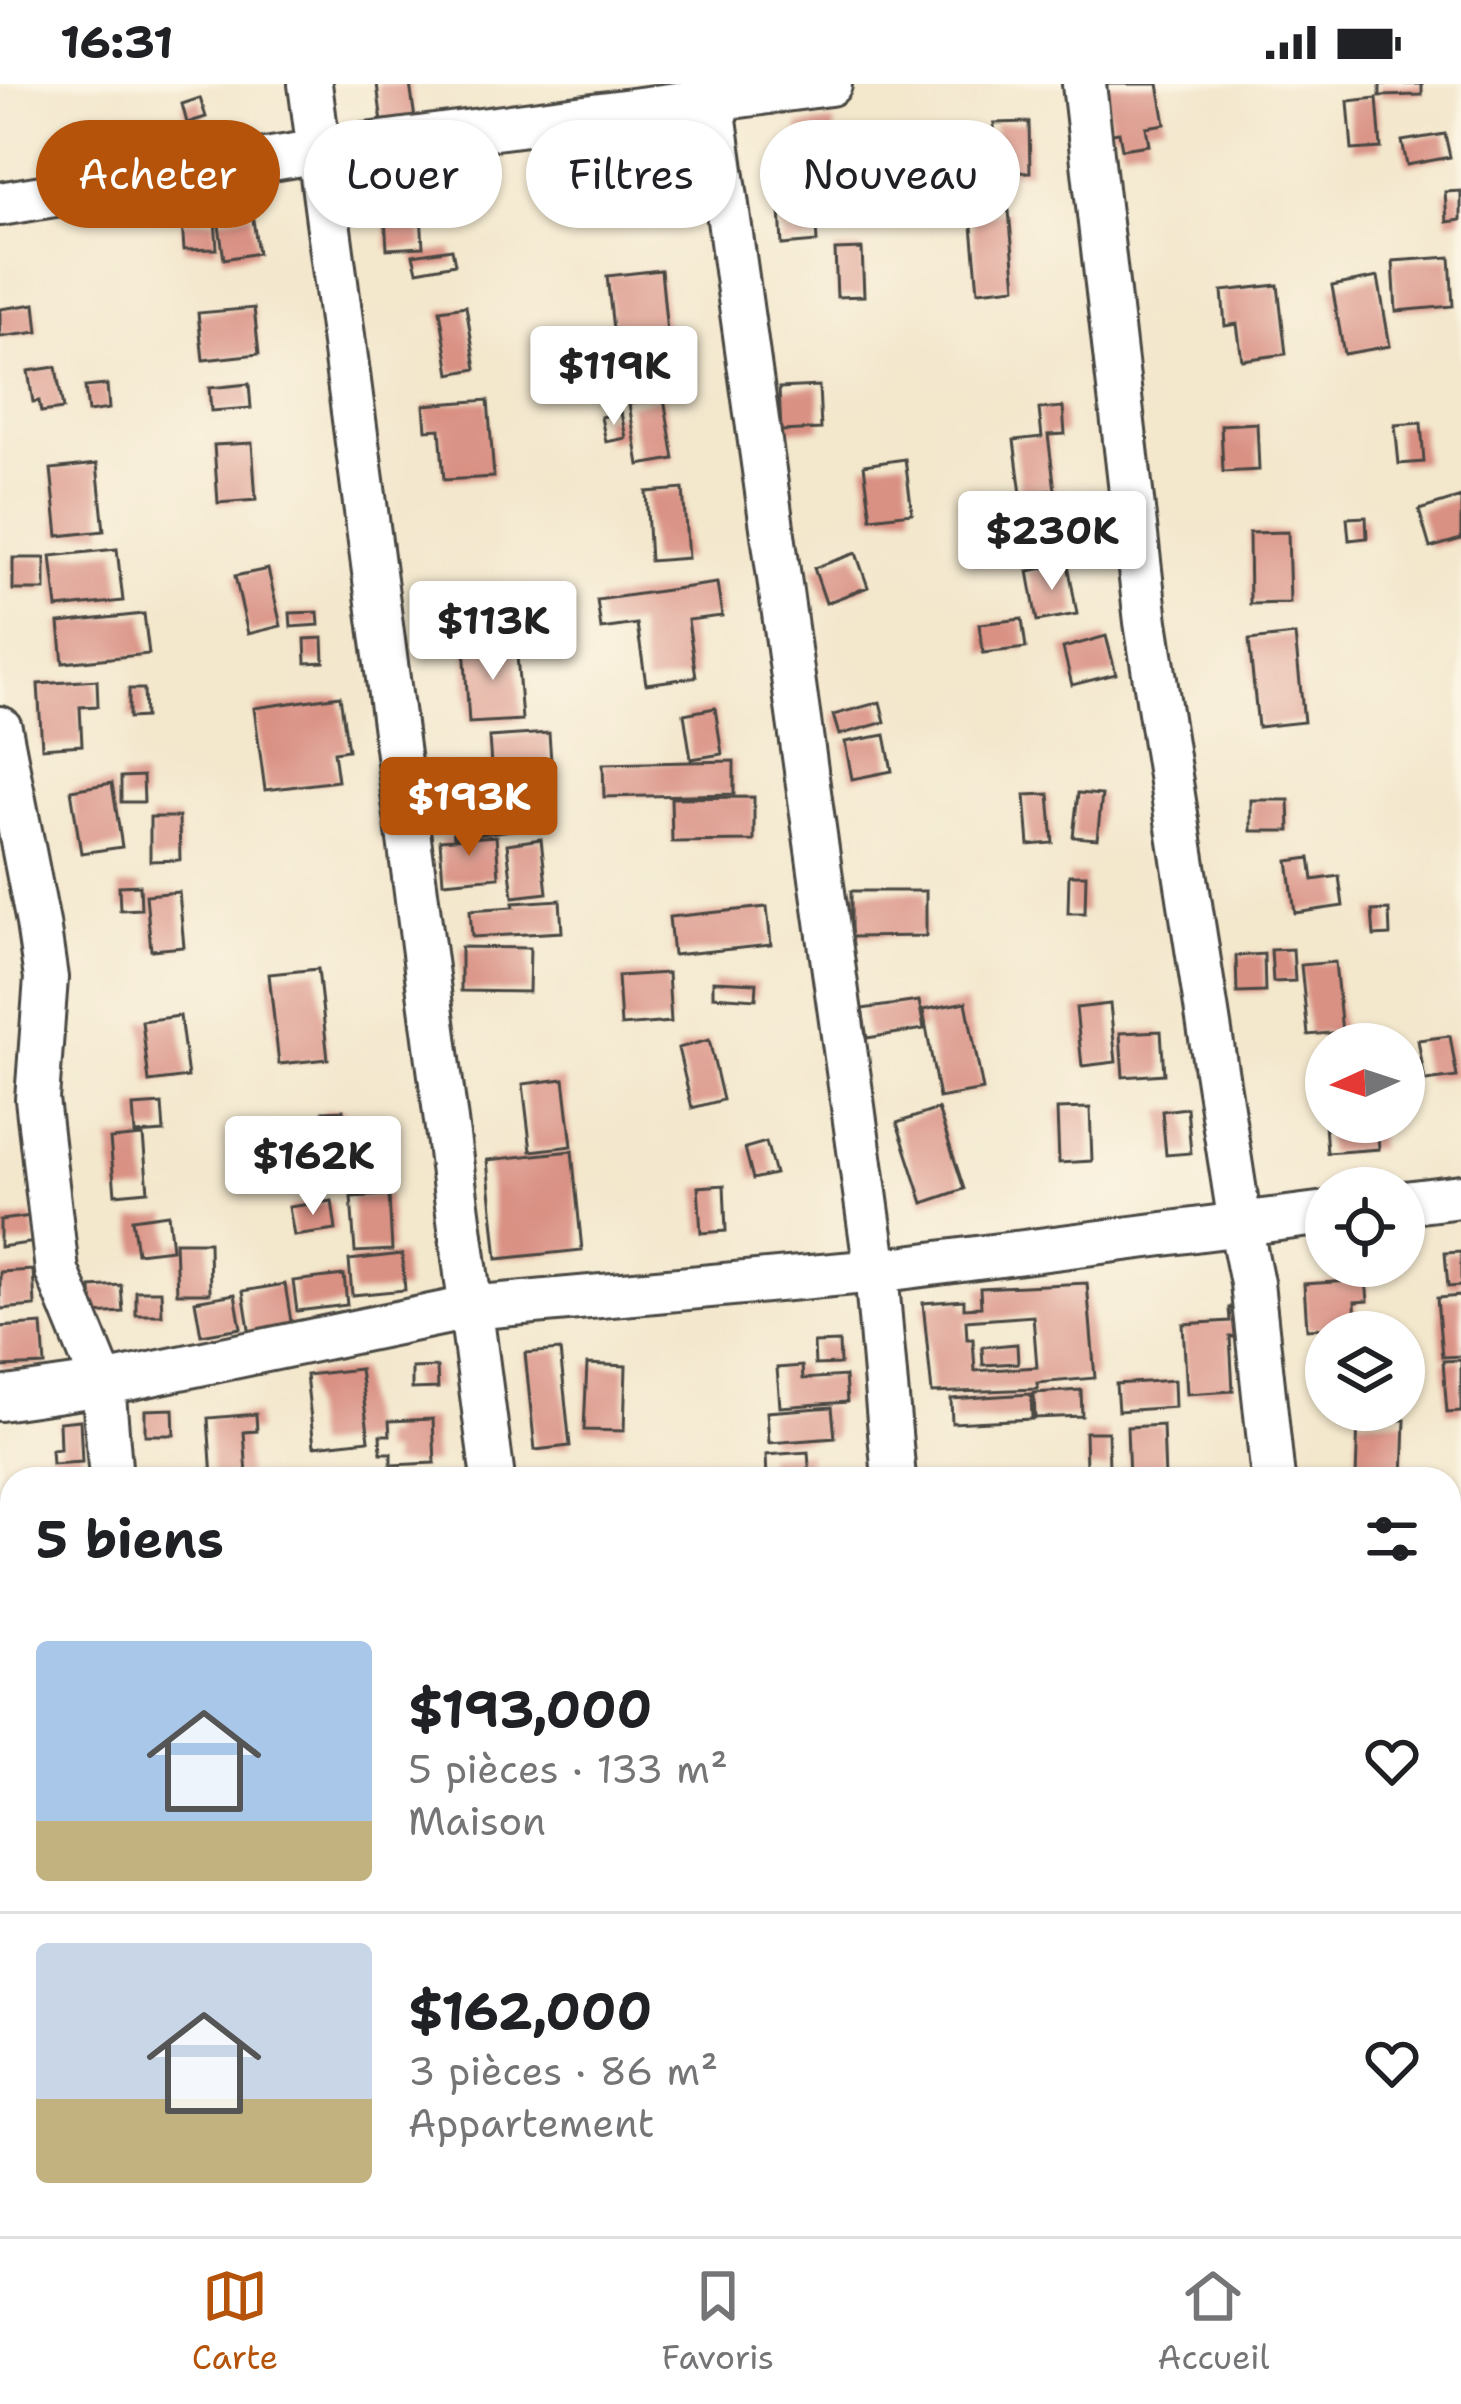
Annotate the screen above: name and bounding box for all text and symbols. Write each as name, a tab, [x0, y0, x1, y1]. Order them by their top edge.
text: 16:31	[60, 12, 173, 72]
chip: Acheter	[36, 120, 280, 228]
chip: Louer	[304, 120, 502, 228]
chip: Filtres	[526, 120, 736, 228]
chip: Nouveau	[760, 120, 1020, 228]
pin: $119K	[530, 326, 698, 428]
text: $119K	[557, 339, 671, 391]
pin: $230K	[968, 491, 1136, 593]
text: $230K	[985, 504, 1119, 556]
pin: $113K	[409, 581, 577, 683]
text: $113K	[436, 594, 550, 646]
pin: $193K	[385, 757, 553, 859]
text: $193K	[407, 770, 531, 822]
north arrow	[1305, 1023, 1425, 1143]
map controls	[1305, 1023, 1425, 1431]
pin: $162K	[229, 1116, 397, 1218]
text: $162K	[252, 1129, 374, 1181]
button: locate	[1305, 1167, 1425, 1287]
button: layers	[1305, 1311, 1425, 1431]
text: 5 biens	[36, 1505, 224, 1573]
icon: filters	[1359, 1506, 1425, 1572]
text: $193,000	[408, 1675, 652, 1743]
icon: home	[132, 1689, 276, 1833]
icon: heart	[1359, 1728, 1425, 1794]
text: 5 pièces · 133 m²	[408, 1743, 728, 1795]
text: Maison	[408, 1795, 546, 1847]
text: $162,000	[408, 1977, 652, 2045]
icon: home	[132, 1991, 276, 2135]
icon: heart	[1359, 2030, 1425, 2096]
text: 3 pièces · 86 m²	[408, 2045, 718, 2097]
text: Appartement	[408, 2097, 655, 2149]
tab: Carte	[192, 2263, 278, 2380]
tab: Favoris	[662, 2263, 774, 2380]
tab: Accueil	[1158, 2263, 1269, 2380]

